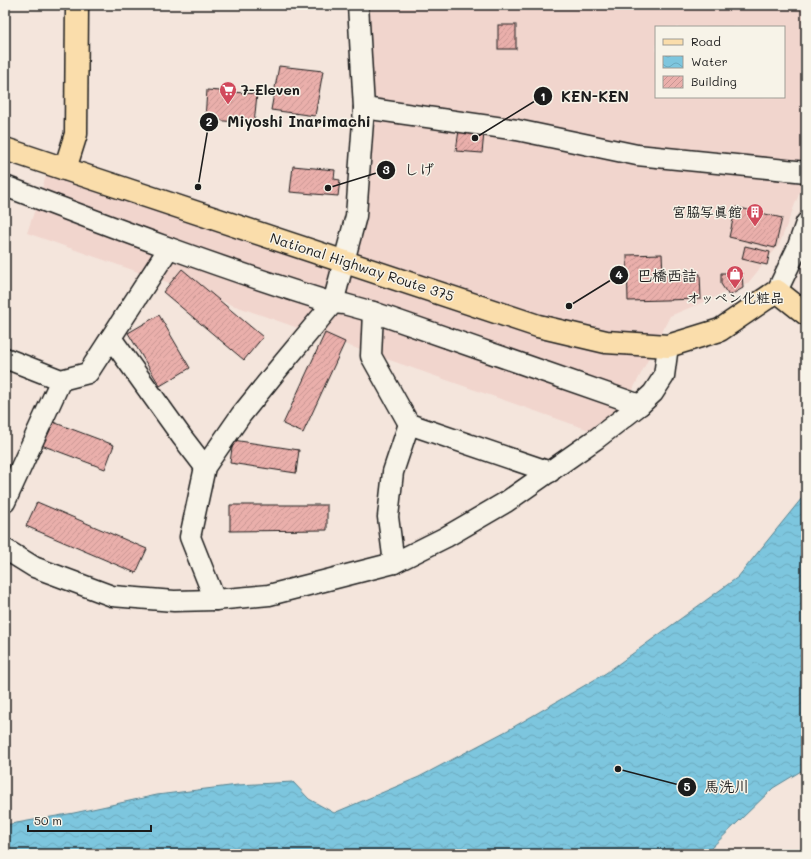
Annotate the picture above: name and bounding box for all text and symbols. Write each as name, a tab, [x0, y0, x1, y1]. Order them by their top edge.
legend	[655, 26, 785, 98]
text: Road	[691, 33, 721, 49]
text: Water	[691, 53, 728, 69]
text: Building	[691, 73, 737, 89]
supermarket icon: 7-Eleven	[218, 80, 238, 105]
place label: 7-Eleven	[241, 80, 300, 99]
callout: KEN-KEN	[533, 83, 637, 110]
text: KEN-KEN	[561, 86, 629, 106]
text: 1	[540, 88, 546, 104]
callout: Miyoshi Inarimachi	[199, 108, 378, 135]
text: Miyoshi Inarimachi	[227, 111, 371, 131]
text: 2	[206, 113, 213, 129]
callout: しげ	[376, 156, 442, 183]
text: しげ	[404, 159, 434, 179]
text: 3	[382, 161, 390, 177]
place label: 宮脇写眞館	[672, 202, 742, 221]
building icon: 宮脇写眞館	[745, 202, 765, 227]
street label: National Highway Route 375	[268, 228, 457, 305]
callout: 巴橋西詰	[609, 262, 705, 289]
shop icon: オッペン化粧品	[725, 264, 745, 289]
text: 巴橋西詰	[637, 265, 697, 285]
text: 4	[615, 266, 623, 282]
place label: オッペン化粧品	[686, 288, 784, 307]
callout: 馬洗川	[677, 773, 758, 800]
text: 馬洗川	[704, 776, 750, 796]
text: 5	[683, 778, 691, 794]
scale bar	[28, 807, 151, 833]
text: 50 m	[34, 812, 62, 828]

